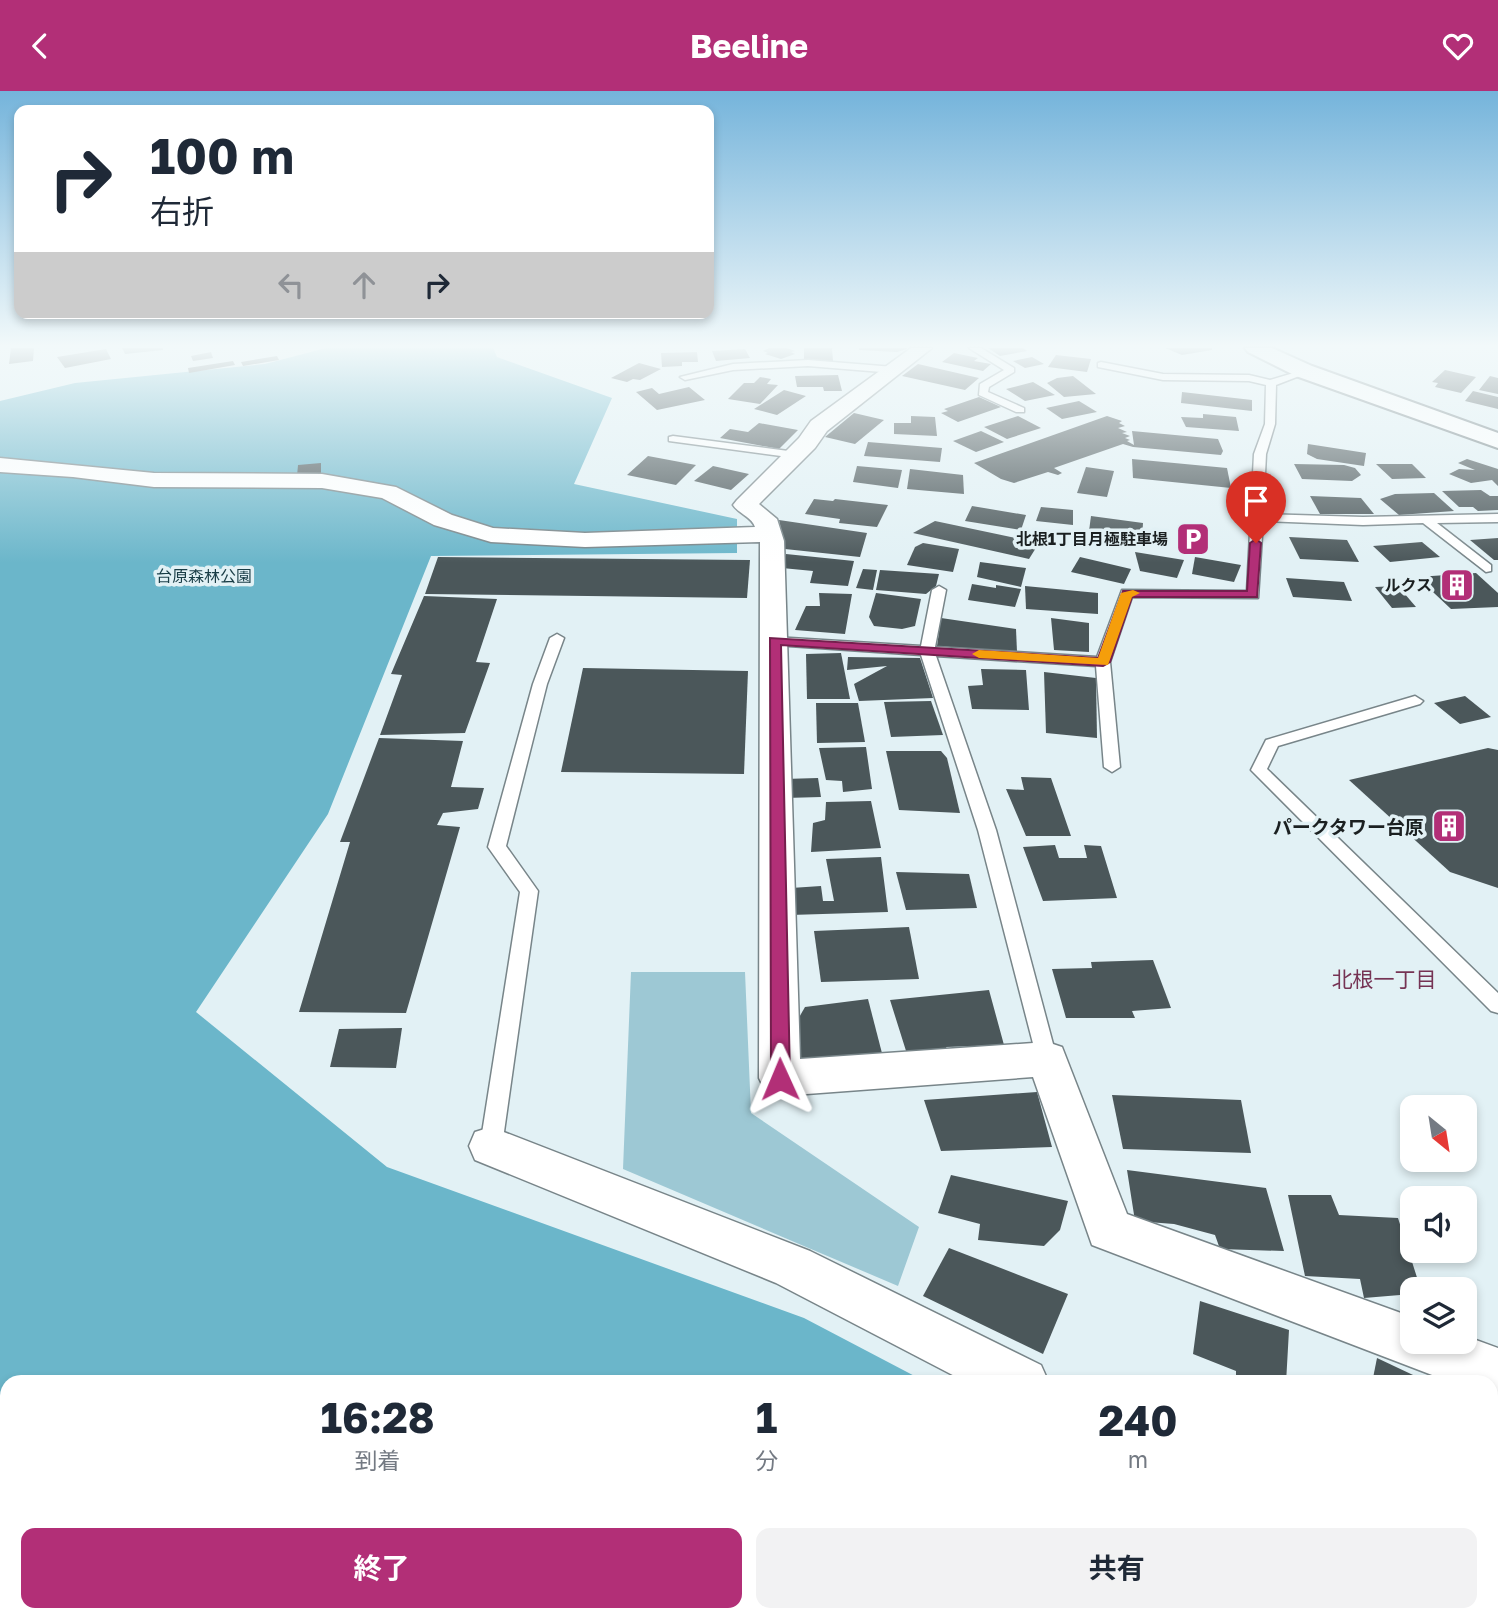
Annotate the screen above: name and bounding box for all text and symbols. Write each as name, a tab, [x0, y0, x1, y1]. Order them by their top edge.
icon: back	[21, 27, 59, 65]
text: Beeline	[690, 27, 808, 65]
icon: heart	[1439, 27, 1477, 65]
text: 100 m	[150, 126, 294, 185]
icon: right	[35, 133, 126, 224]
text: 右折	[150, 192, 214, 230]
icon: left	[272, 266, 310, 304]
icon: ahead	[345, 266, 383, 304]
icon: right	[418, 266, 456, 304]
pin	[1226, 471, 1286, 543]
icon: arrive	[1237, 482, 1275, 520]
parking icon: 北根1丁目月極駐車場	[1174, 520, 1212, 558]
place label: 北根1丁目月極駐車場	[1016, 529, 1168, 549]
park label: 台原森林公園	[156, 566, 252, 586]
building icon: ルクス	[1438, 566, 1476, 604]
place label: ルクス	[1384, 575, 1432, 595]
building icon: パークタワー台原	[1430, 807, 1468, 845]
place label: パークタワー台原	[1273, 815, 1424, 838]
district label: 北根一丁目	[1332, 966, 1437, 992]
position arrow	[743, 1042, 817, 1116]
north arrow	[1400, 1095, 1477, 1173]
map controls	[1400, 1095, 1477, 1354]
button: sound	[1400, 1186, 1477, 1263]
button: layers	[1400, 1277, 1477, 1354]
text: 16:28	[320, 1392, 435, 1442]
text: 1	[756, 1392, 777, 1442]
text: 240	[1098, 1395, 1178, 1445]
text: m	[1128, 1445, 1148, 1473]
text: 到着	[355, 1446, 401, 1474]
text: 分	[755, 1446, 778, 1474]
button: 終了	[21, 1528, 742, 1608]
button: 共有	[756, 1528, 1477, 1608]

